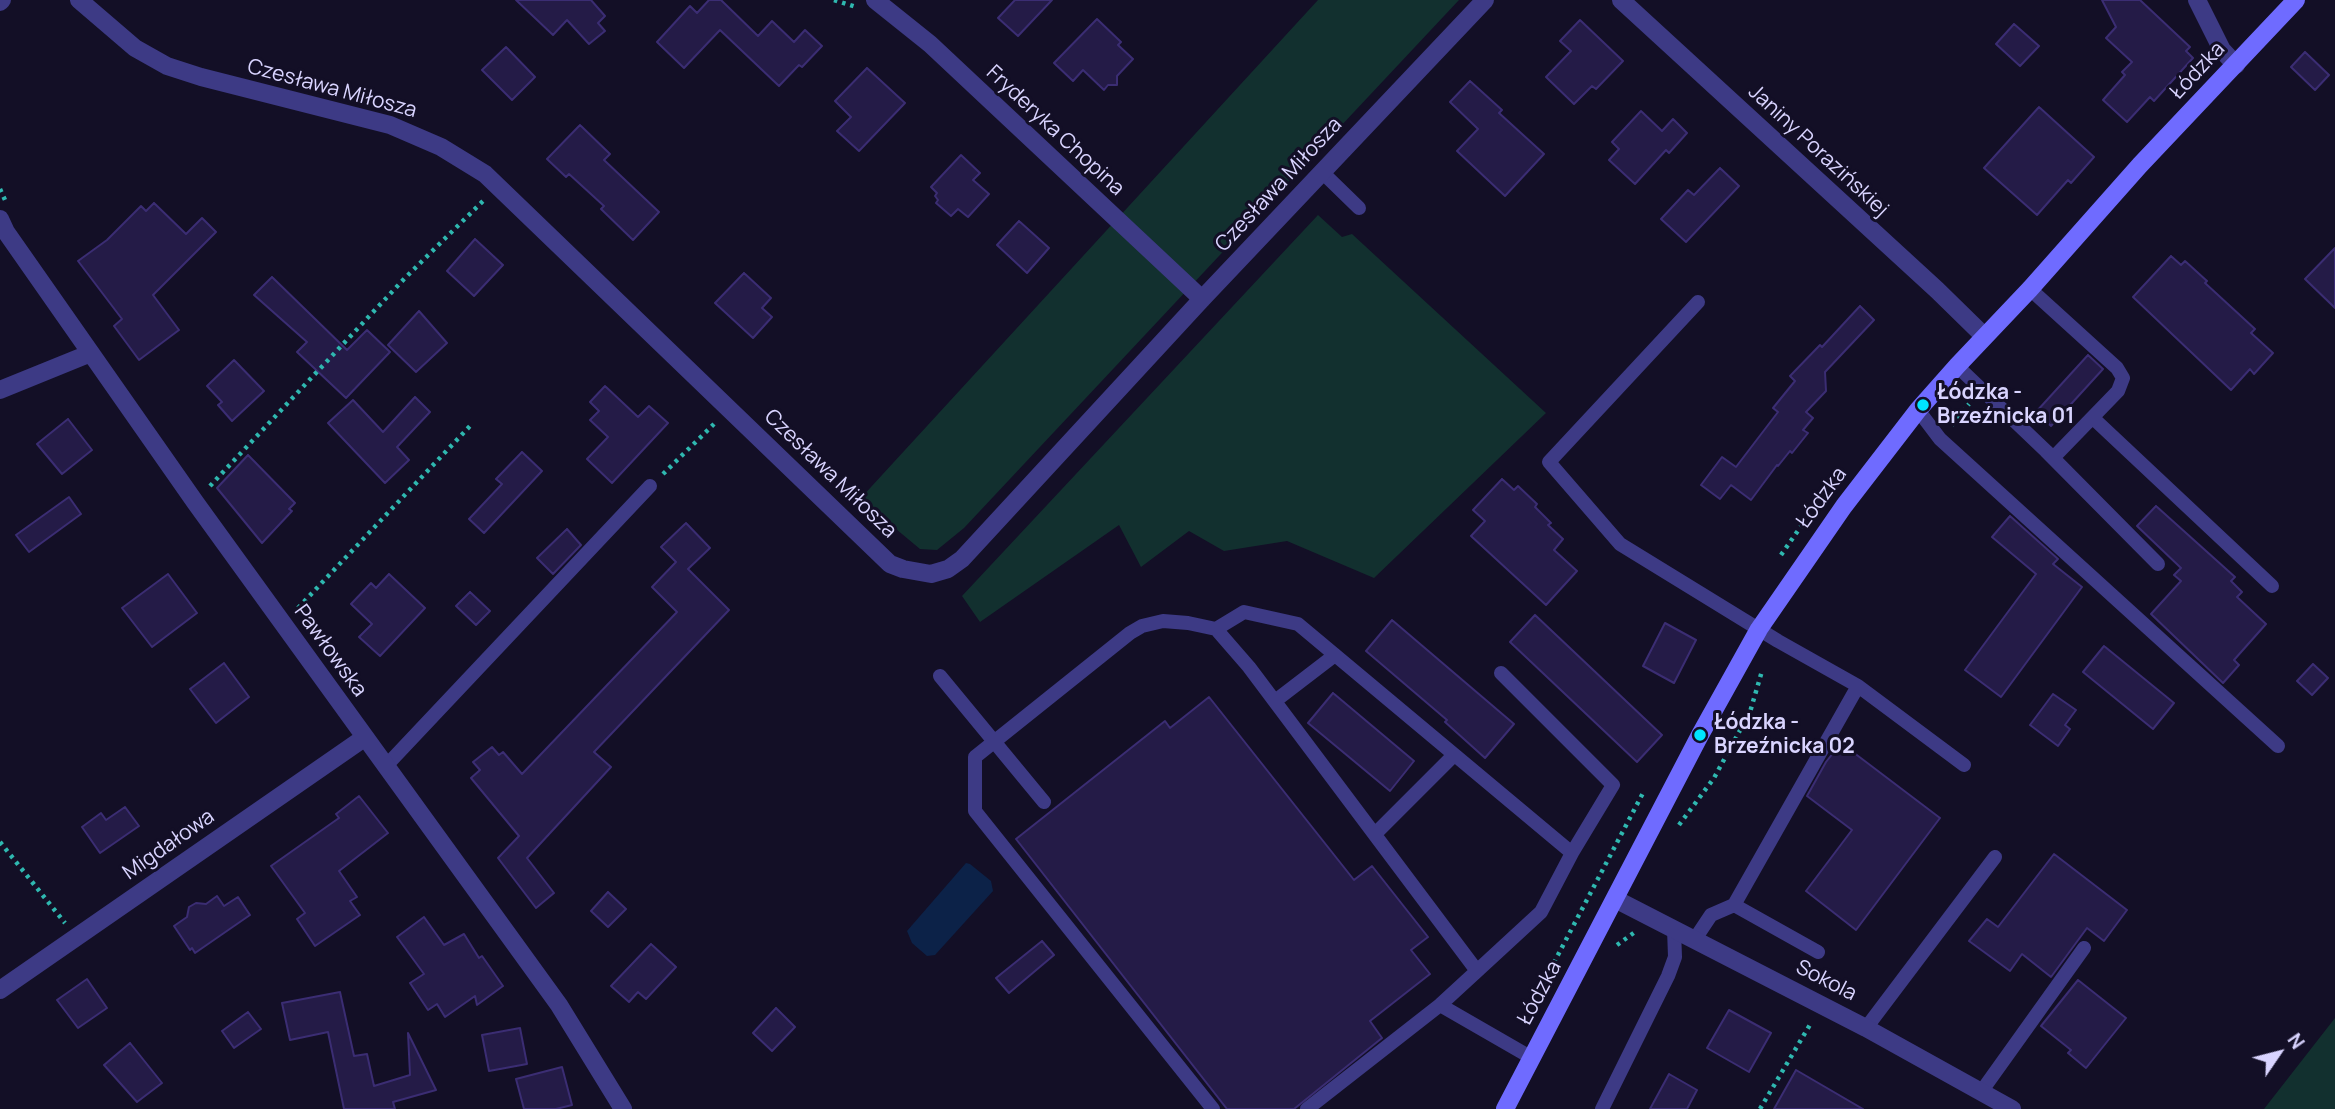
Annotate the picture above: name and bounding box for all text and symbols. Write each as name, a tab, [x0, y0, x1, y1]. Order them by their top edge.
street label: Łódzka	[2165, 37, 2231, 105]
street label: Czesława Miłosza	[245, 54, 419, 124]
street label: Fryderyka Chopina	[981, 61, 1129, 201]
street label: Janiny Porazińskiej	[1743, 80, 1893, 222]
street label: Czesława Miłosza	[1210, 113, 1348, 257]
place label: Łódzka - Brzeźnicka 01	[1937, 380, 2075, 430]
marker: Łódzka - Brzeźnicka 01	[1915, 397, 1931, 413]
street label: Czesława Miłosza	[759, 404, 901, 544]
street label: Łódzka	[1792, 463, 1852, 533]
street label: Pawłowska	[288, 600, 372, 702]
place label: Łódzka - Brzeźnicka 02	[1714, 710, 1855, 760]
marker: Łódzka - Brzeźnicka 02	[1692, 727, 1708, 743]
street label: Migdałowa	[118, 804, 220, 886]
street label: Sokola	[1792, 955, 1860, 1007]
street label: Łódzka	[1513, 957, 1567, 1029]
north arrow	[2244, 1018, 2314, 1088]
text: N	[2282, 1028, 2311, 1054]

